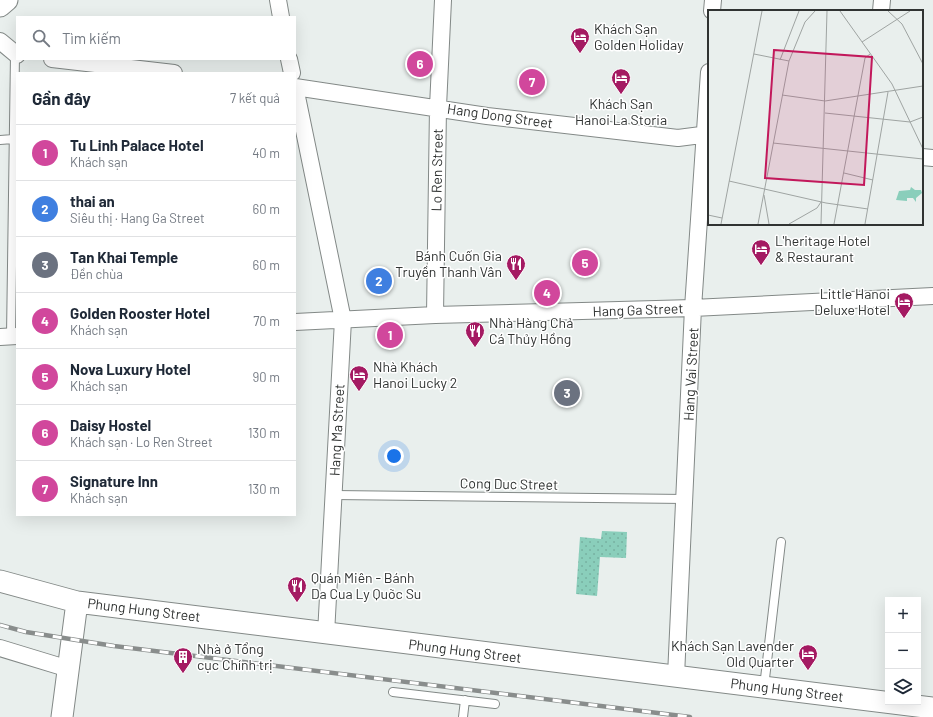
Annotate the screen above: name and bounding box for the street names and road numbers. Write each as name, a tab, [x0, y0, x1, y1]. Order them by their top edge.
street label: Hang Dong Street	[446, 100, 554, 131]
street label: Lo Ren Street	[427, 128, 446, 212]
street label: Hang Ga Street	[592, 299, 684, 320]
street label: Hang Vai Street	[680, 327, 701, 421]
street label: Hang Ma Street	[326, 383, 347, 477]
street label: Cong Duc Street	[460, 474, 558, 493]
street label: Phung Hung Street	[87, 594, 202, 625]
street label: Phung Hung Street	[408, 635, 523, 666]
street label: Phung Hung Street	[730, 674, 845, 705]

